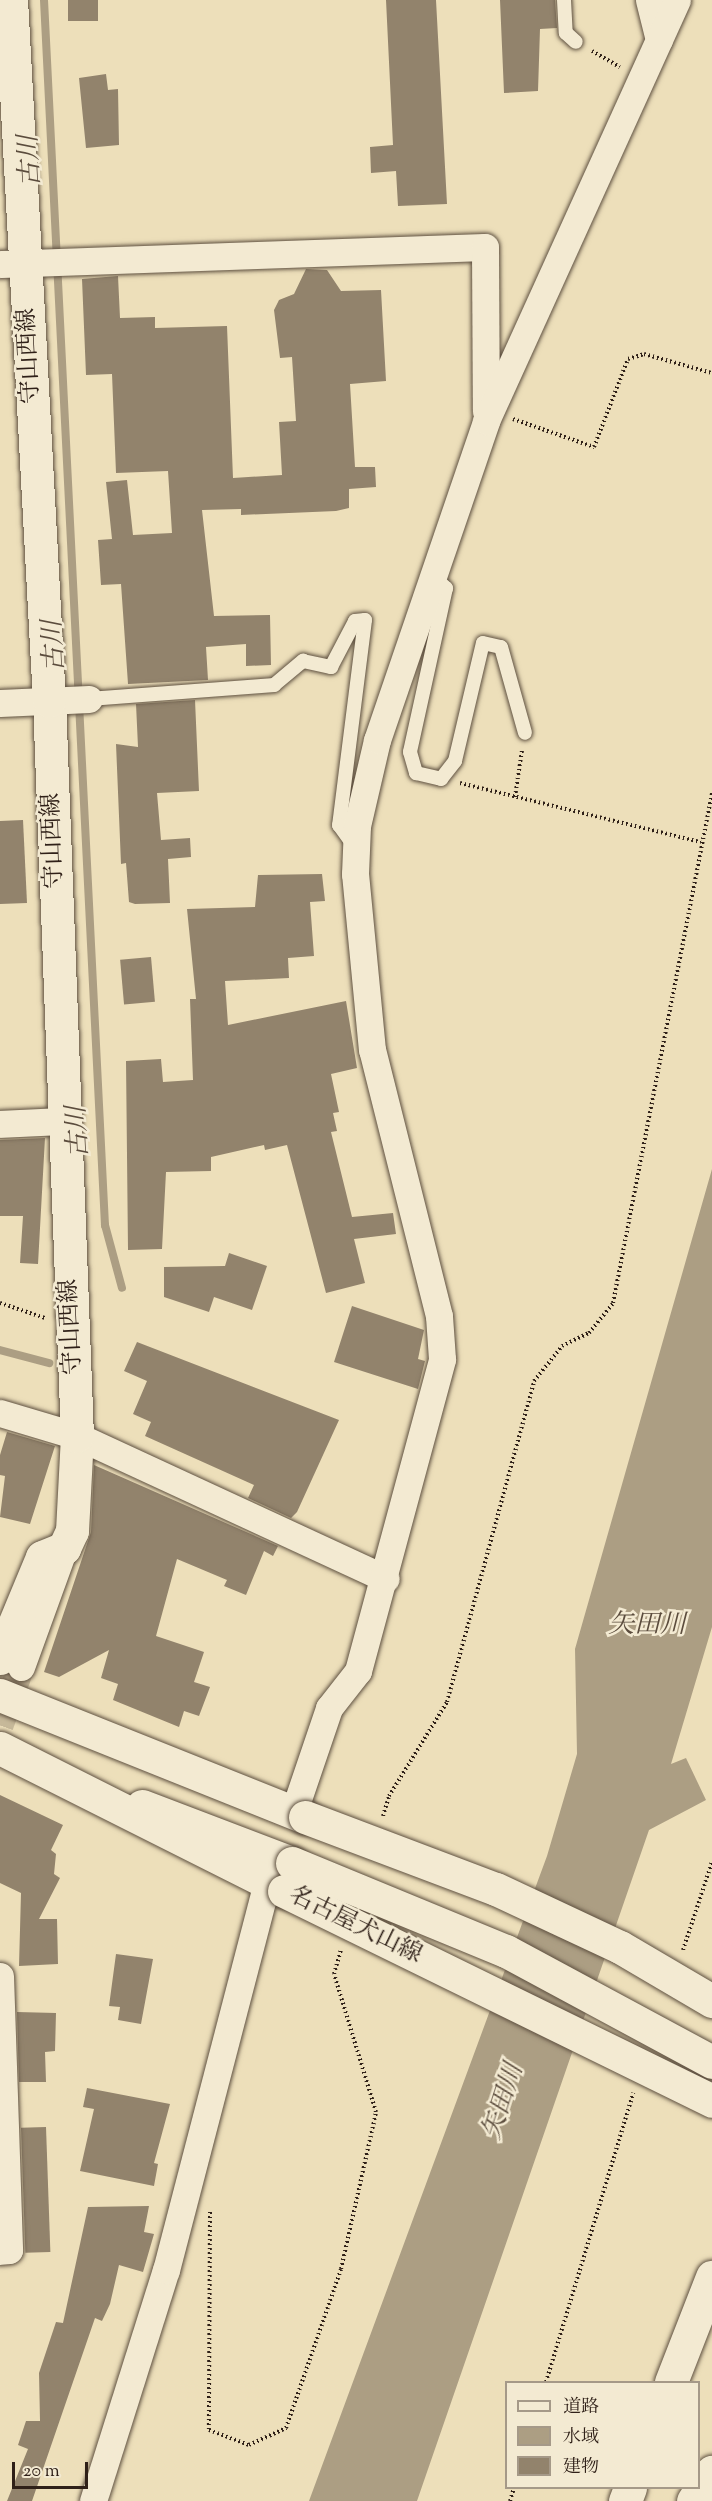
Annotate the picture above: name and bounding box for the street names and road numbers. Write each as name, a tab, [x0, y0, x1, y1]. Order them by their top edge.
street label: 守山西線	[13, 307, 47, 405]
street label: 守山西線	[38, 793, 70, 889]
street label: 守山西線	[55, 1278, 89, 1376]
street label: 名古屋犬山線	[284, 1881, 426, 1971]

